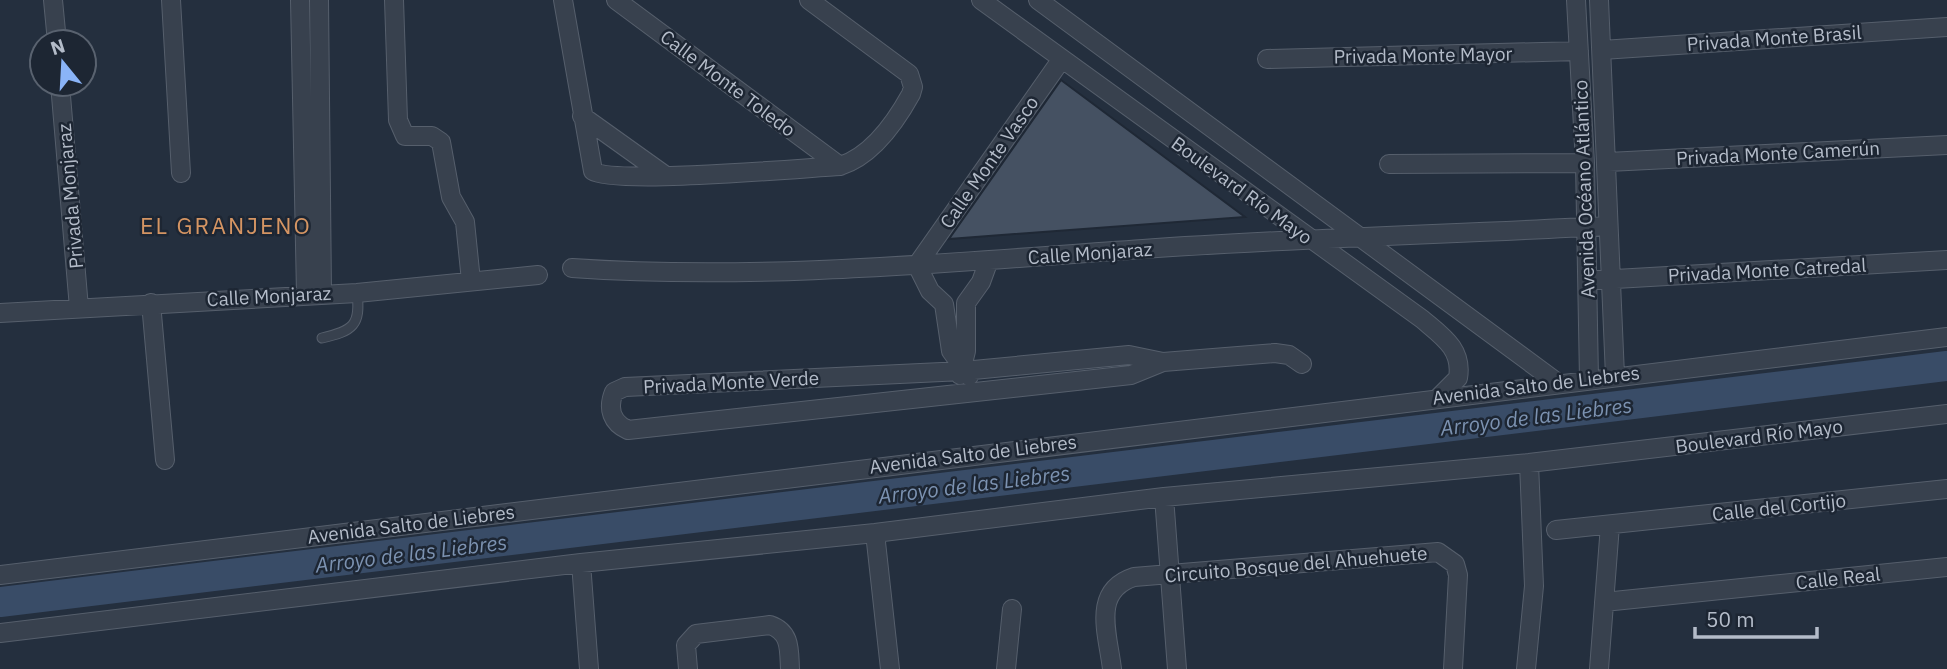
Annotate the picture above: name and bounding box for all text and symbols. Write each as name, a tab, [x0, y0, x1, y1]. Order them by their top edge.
street label: Privada Monte Brasil	[1686, 20, 1862, 56]
street label: Calle Monte Toledo	[656, 24, 800, 142]
north arrow	[28, 28, 98, 98]
text: N	[47, 33, 68, 60]
street label: Privada Monte Mayor	[1333, 41, 1513, 69]
street label: Avenida Océano Atlántico	[1568, 79, 1600, 299]
street label: Calle Monte Vasco	[934, 91, 1044, 233]
street label: Privada Monjaraz	[52, 122, 88, 270]
street label: Boulevard Río Mayo	[1167, 131, 1317, 249]
street label: Privada Monte Camerún	[1676, 136, 1880, 170]
district label: EL GRANJENO	[140, 210, 312, 240]
street label: Calle Monjaraz	[1027, 237, 1153, 269]
street label: Privada Monte Catredal	[1667, 253, 1867, 287]
street label: Calle Monjaraz	[206, 281, 332, 311]
street label: Avenida Salto de Liebres	[1431, 360, 1641, 410]
street label: Privada Monte Verde	[642, 365, 820, 399]
water label: Arroyo de las Liebres	[1437, 390, 1634, 442]
street label: Boulevard Río Mayo	[1674, 414, 1844, 458]
street label: Avenida Salto de Liebres	[868, 429, 1078, 479]
water label: Arroyo de las Liebres	[875, 458, 1072, 510]
street label: Calle del Cortijo	[1711, 488, 1847, 526]
street label: Avenida Salto de Liebres	[306, 499, 516, 549]
water label: Arroyo de las Liebres	[312, 527, 509, 579]
street label: Circuito Bosque del Ahuehuete	[1164, 541, 1428, 587]
street label: Calle Real	[1795, 562, 1881, 594]
scale bar	[1695, 596, 1818, 640]
text: 50 m	[1706, 605, 1755, 633]

